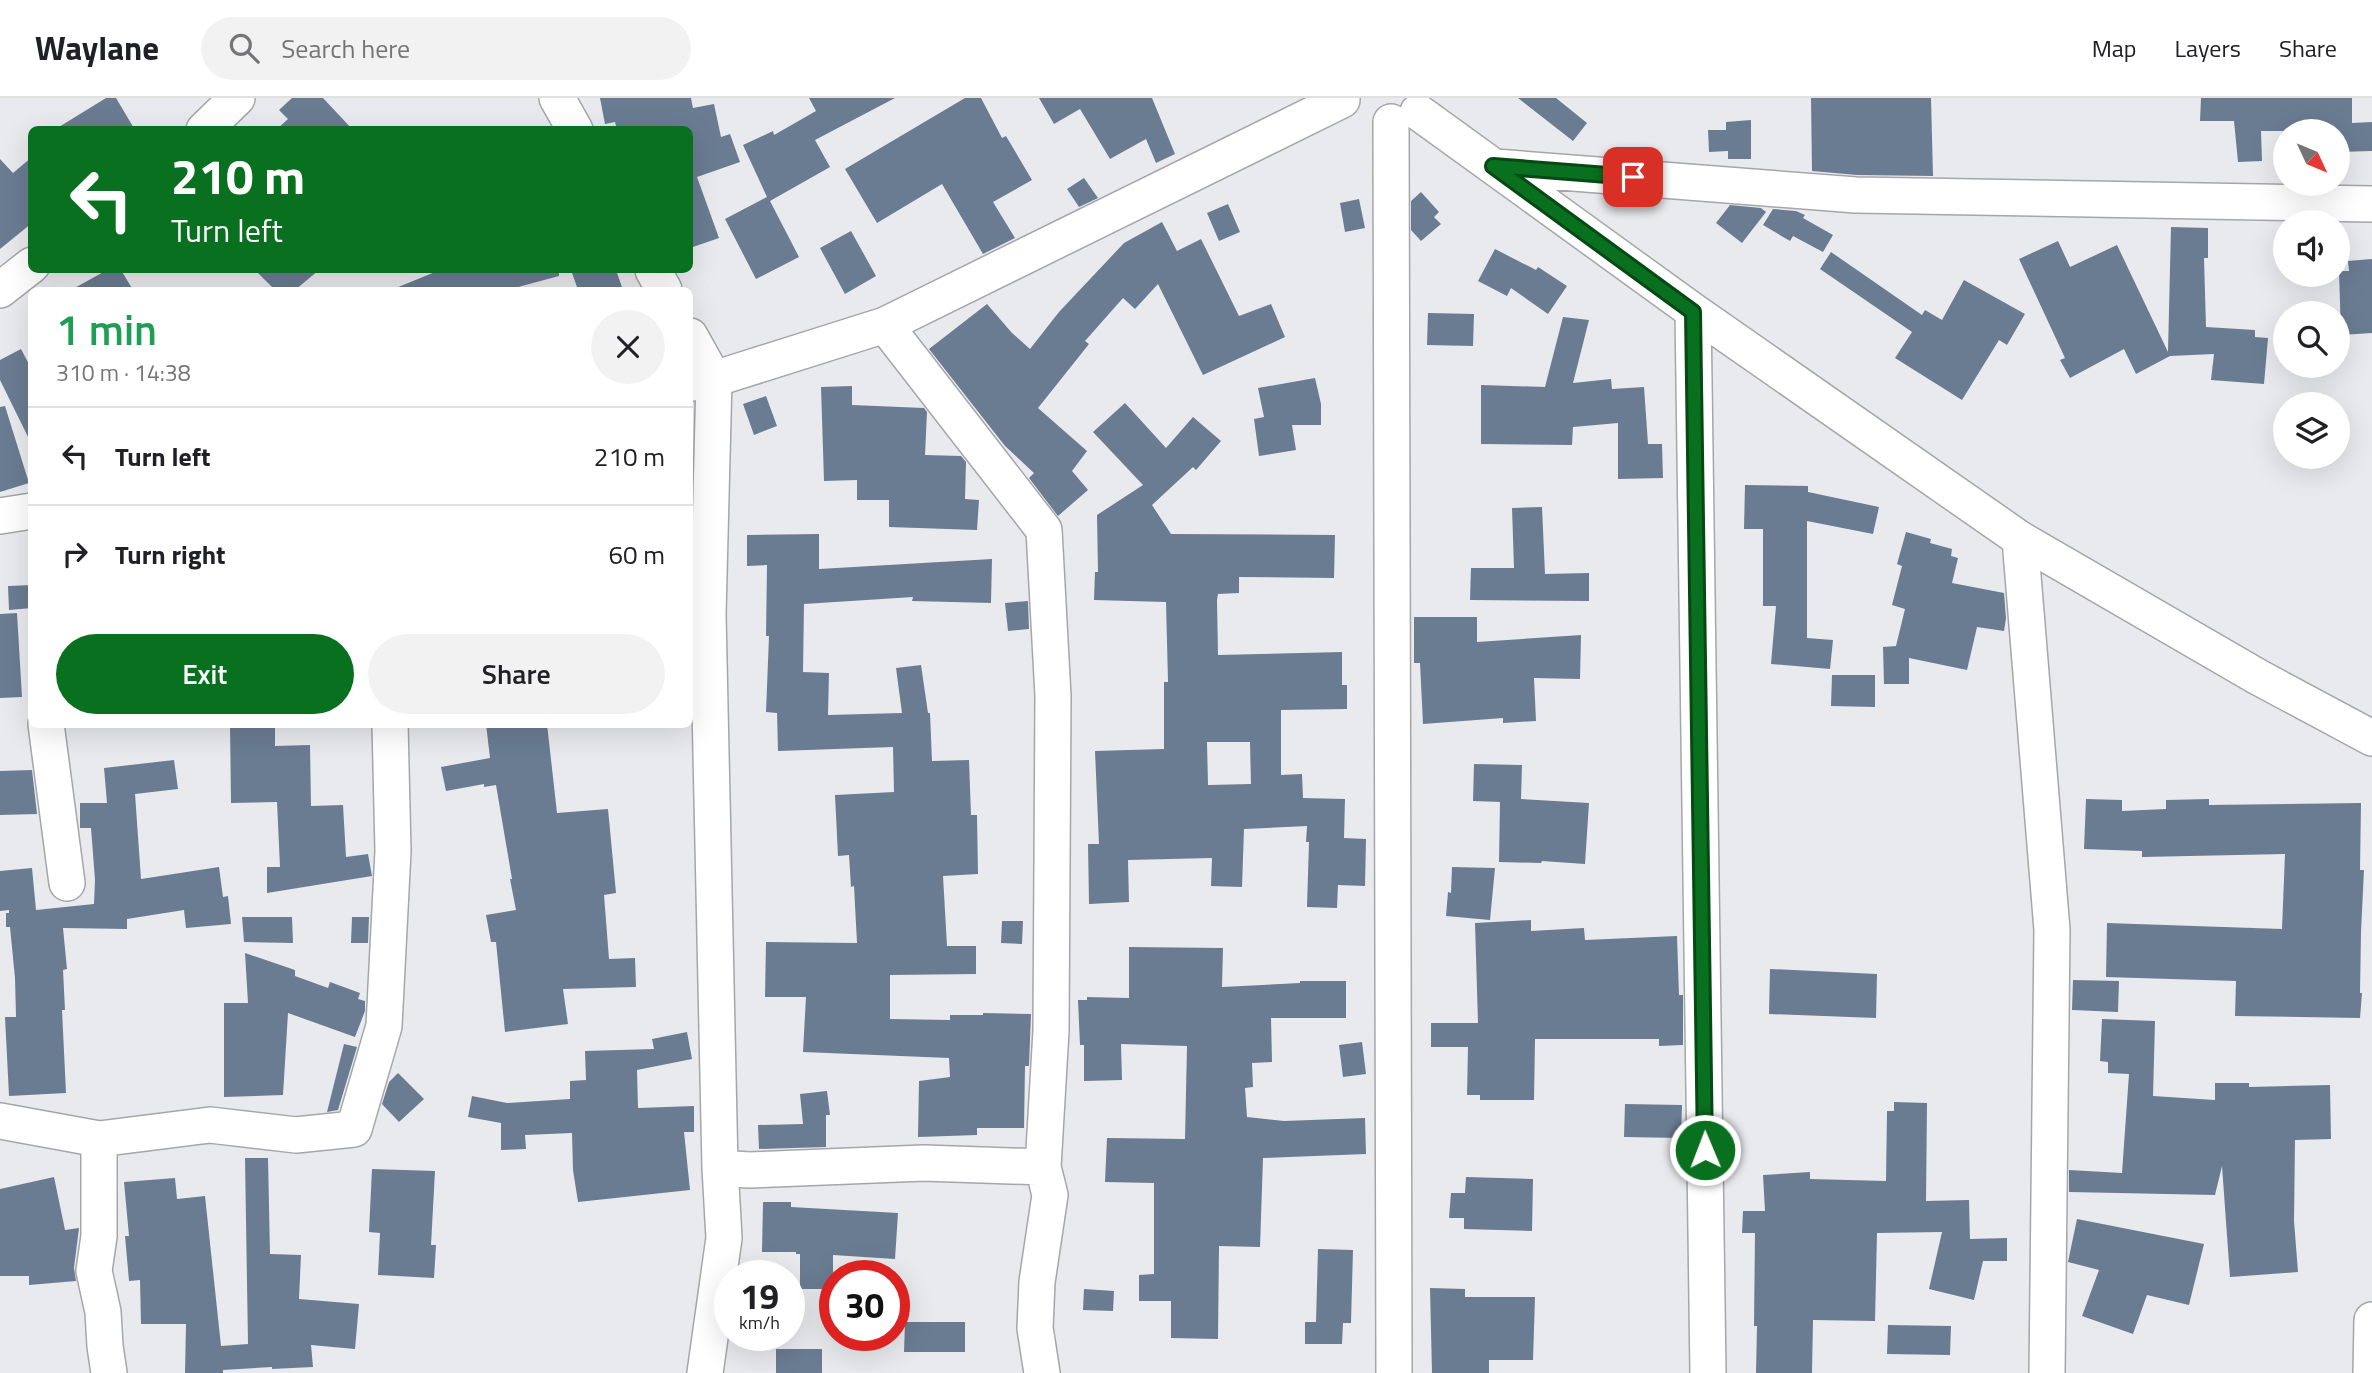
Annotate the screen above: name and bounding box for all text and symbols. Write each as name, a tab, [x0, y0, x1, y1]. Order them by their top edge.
search box	[201, 17, 691, 80]
text: Waylane	[35, 23, 159, 73]
icon: search	[225, 29, 263, 67]
text: Search here	[281, 29, 410, 68]
text: Map	[2092, 30, 2137, 66]
text: Layers	[2175, 30, 2241, 66]
text: Share	[2279, 30, 2337, 66]
north arrow	[2273, 119, 2350, 196]
map controls	[2273, 119, 2350, 469]
text: 210 m	[171, 138, 305, 213]
pin	[1603, 147, 1663, 207]
icon: left	[56, 154, 147, 245]
icon: arrive	[1614, 158, 1652, 196]
text: Turn left	[171, 206, 283, 254]
button: sound	[2273, 210, 2350, 287]
text: 1 min	[56, 297, 157, 361]
button: search	[2273, 301, 2350, 378]
button: close	[591, 310, 665, 384]
text: 310 m · 14:38	[56, 355, 191, 390]
button: layers	[2273, 392, 2350, 469]
icon: left	[56, 437, 94, 475]
text: Turn left	[115, 437, 210, 476]
text: 210 m	[594, 437, 665, 476]
icon: right	[56, 535, 94, 573]
text: Turn right	[115, 535, 226, 574]
text: 60 m	[608, 535, 665, 574]
button: Exit	[56, 634, 354, 714]
button: Share	[368, 634, 665, 714]
position arrow	[1668, 1113, 1742, 1187]
speed limit sign: 30	[819, 1260, 910, 1351]
text: 19	[740, 1269, 779, 1323]
text: km/h	[739, 1309, 780, 1336]

